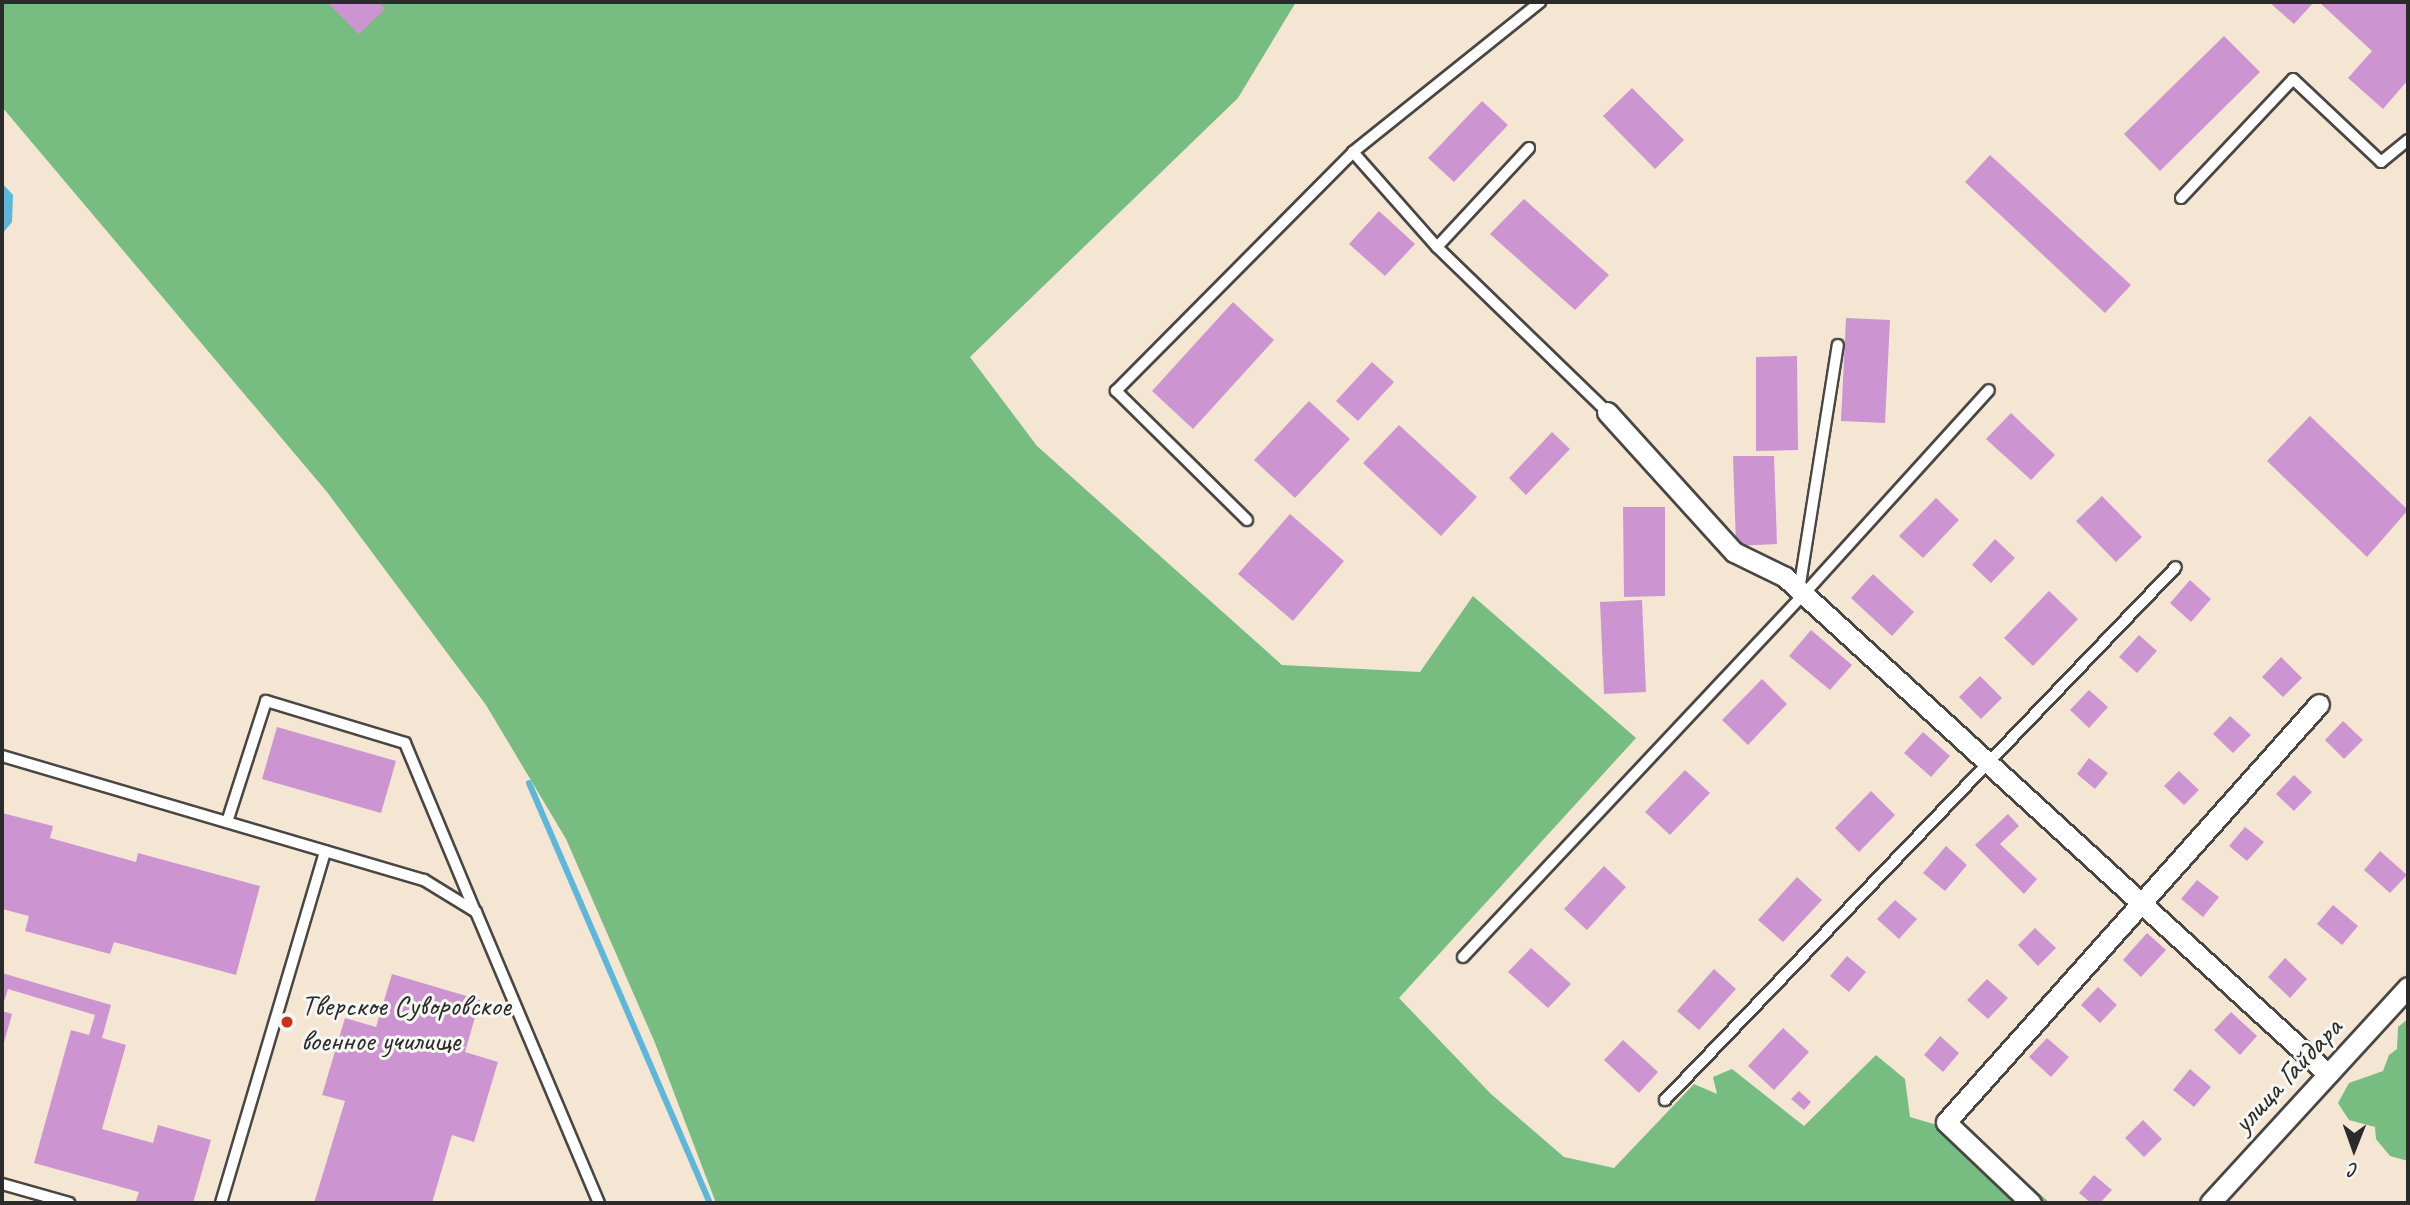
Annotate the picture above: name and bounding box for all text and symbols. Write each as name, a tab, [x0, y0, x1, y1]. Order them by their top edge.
place label: Тверское Суворовское военное училище	[301, 987, 511, 1058]
street label: улица Гайдара	[2225, 1010, 2349, 1140]
marker: Тверское Суворовское военное училище	[279, 1014, 295, 1030]
north arrow	[2319, 1114, 2389, 1184]
text: С	[2349, 1158, 2359, 1182]

